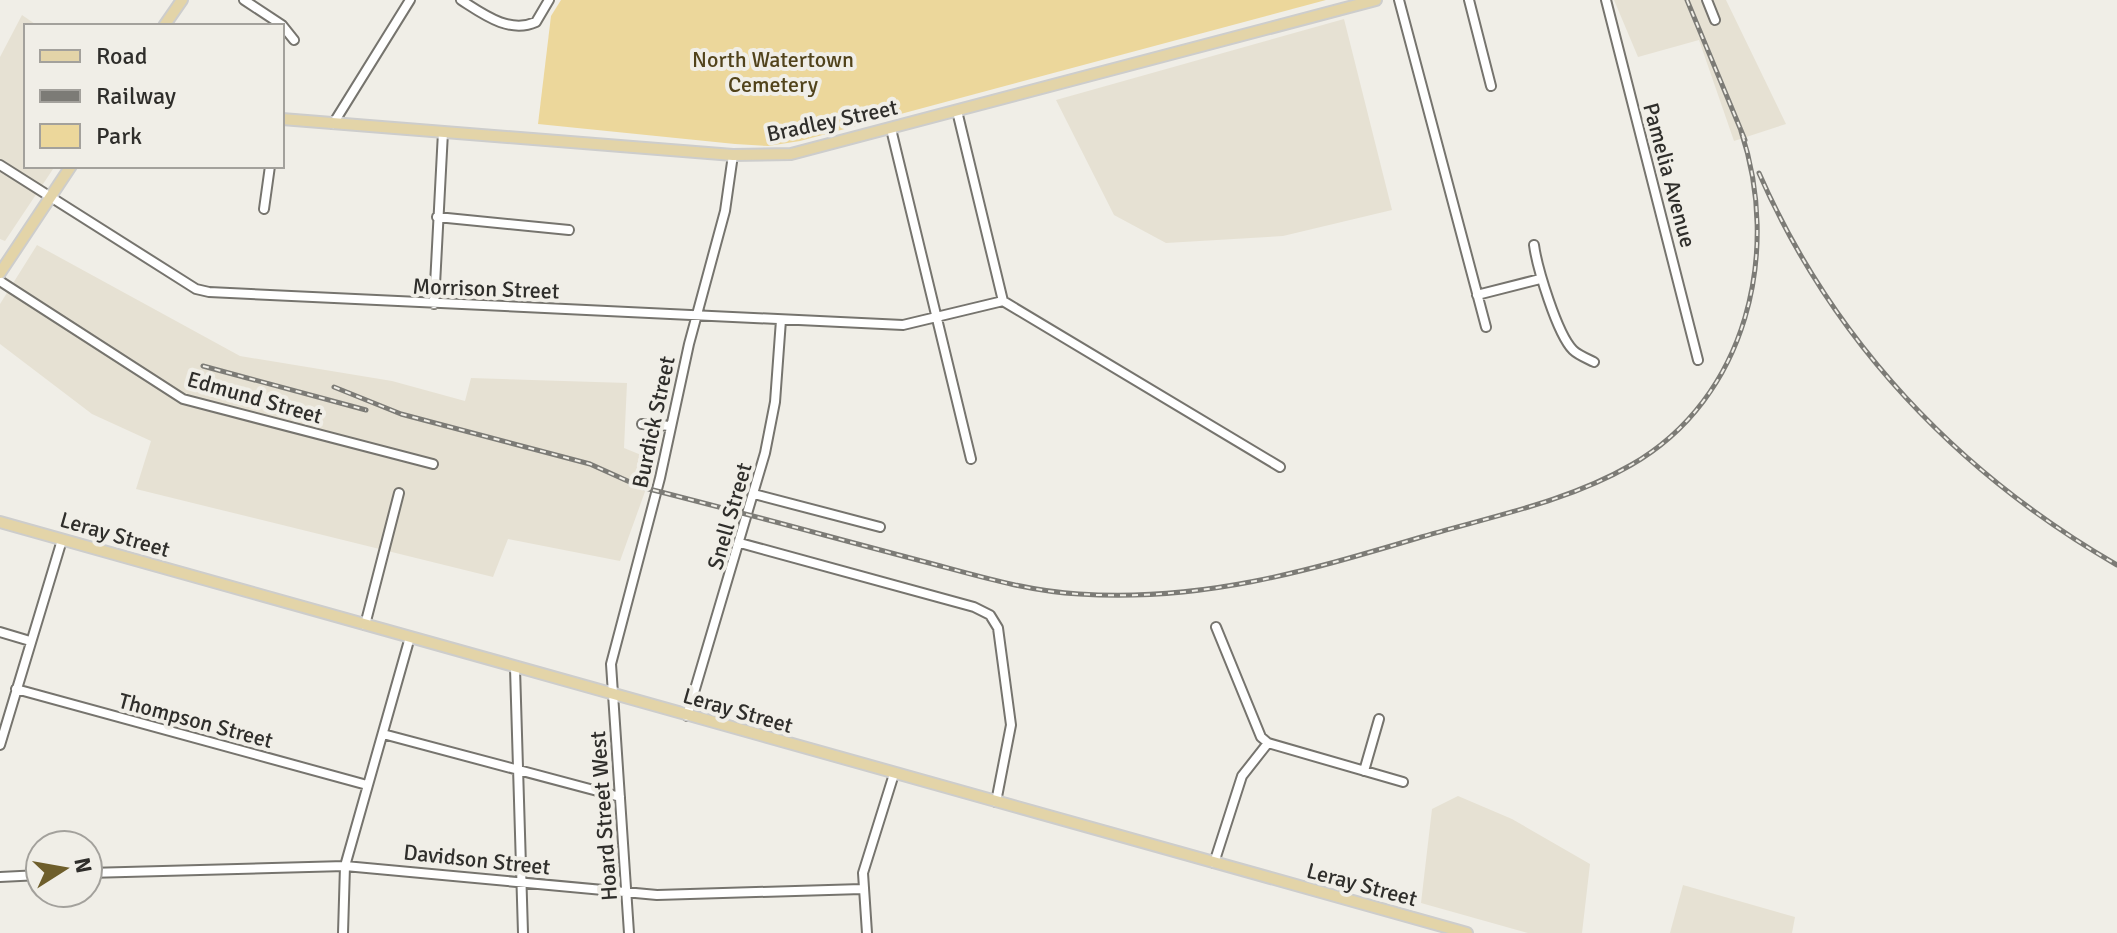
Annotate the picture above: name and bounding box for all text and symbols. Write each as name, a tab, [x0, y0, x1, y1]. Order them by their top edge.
legend	[24, 24, 284, 168]
text: Road	[96, 41, 147, 71]
park label: North Watertown Cemetery	[692, 46, 854, 98]
text: Railway	[96, 81, 176, 111]
street label: Bradley Street	[764, 93, 900, 148]
street label: Pamelia Avenue	[1637, 100, 1702, 251]
text: Park	[96, 121, 142, 151]
street label: Morrison Street	[412, 272, 560, 305]
street label: Burdick Street	[626, 353, 681, 491]
street label: Edmund Street	[184, 365, 326, 430]
street label: Snell Street	[701, 459, 758, 573]
street label: Leray Street	[57, 506, 173, 563]
street label: Leray Street	[680, 682, 796, 739]
street label: Thompson Street	[116, 687, 276, 754]
street label: Hoard Street West	[584, 730, 623, 902]
north arrow	[24, 829, 104, 909]
street label: Davidson Street	[402, 838, 552, 881]
text: N	[68, 855, 98, 875]
street label: Leray Street	[1304, 857, 1420, 912]

